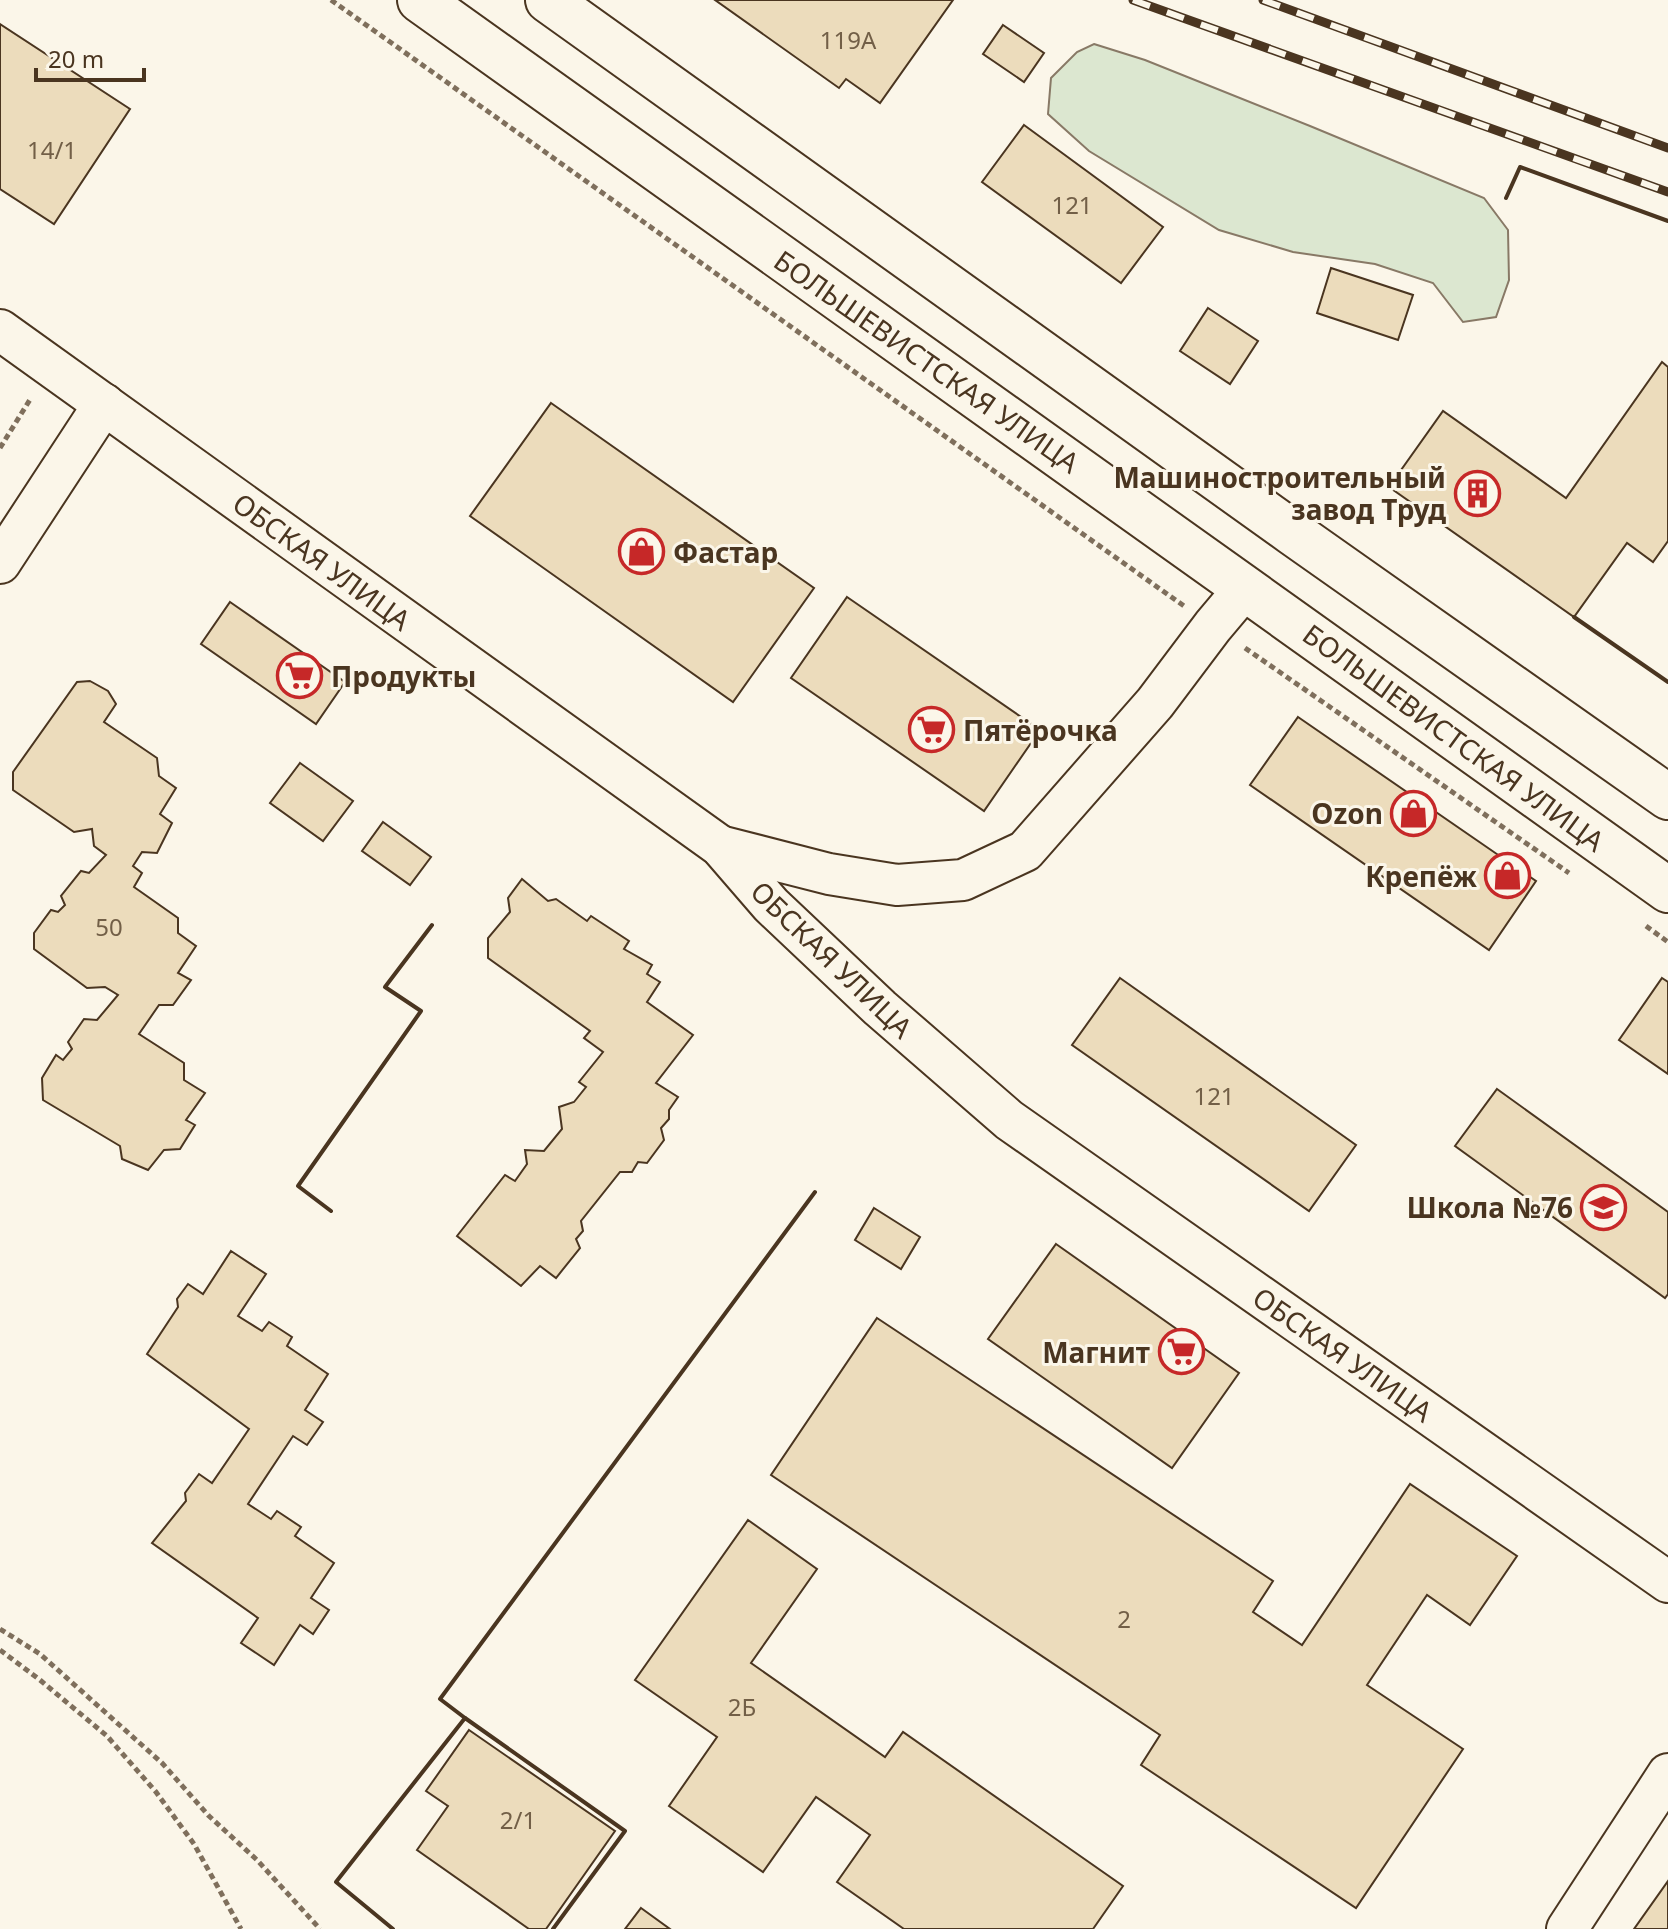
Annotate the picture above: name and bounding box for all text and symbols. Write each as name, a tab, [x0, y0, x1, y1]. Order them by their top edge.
house number: 119А	[820, 23, 877, 56]
scale bar	[36, 32, 144, 82]
text: 20 m	[48, 42, 104, 75]
house number: 14/1	[27, 133, 77, 166]
house number: 121	[1051, 188, 1093, 221]
street label: БОЛЬШЕВИСТСКАЯ УЛИЦА	[767, 241, 1087, 481]
place label: Машиностроительный завод Труд	[1113, 458, 1446, 528]
building icon: Машиностроительный завод Труд	[1453, 469, 1501, 517]
street label: ОБСКАЯ УЛИЦА	[225, 484, 419, 638]
shop icon: Фастар	[618, 528, 666, 576]
place label: Фастар	[673, 533, 778, 571]
street label: БОЛЬШЕВИСТСКАЯ УЛИЦА	[1296, 615, 1613, 859]
supermarket icon: Продукты	[276, 652, 324, 700]
place label: Продукты	[331, 657, 476, 695]
supermarket icon: Пятёрочка	[908, 706, 956, 754]
place label: Пятёрочка	[963, 711, 1118, 749]
shop icon: Ozon	[1390, 789, 1438, 837]
place label: Ozon	[1311, 794, 1383, 832]
shop icon: Крепёж	[1484, 852, 1532, 900]
place label: Крепёж	[1365, 857, 1478, 895]
street label: ОБСКАЯ УЛИЦА	[743, 872, 921, 1046]
house number: 50	[95, 910, 123, 943]
house number: 121	[1193, 1079, 1235, 1112]
school or university icon: Школа №76	[1580, 1183, 1628, 1231]
place label: Школа №76	[1407, 1188, 1573, 1226]
street label: ОБСКАЯ УЛИЦА	[1246, 1278, 1440, 1430]
supermarket icon: Магнит	[1157, 1328, 1205, 1376]
place label: Магнит	[1042, 1333, 1150, 1371]
house number: 2	[1117, 1602, 1131, 1635]
house number: 2Б	[728, 1690, 756, 1723]
house number: 2/1	[500, 1803, 536, 1836]

